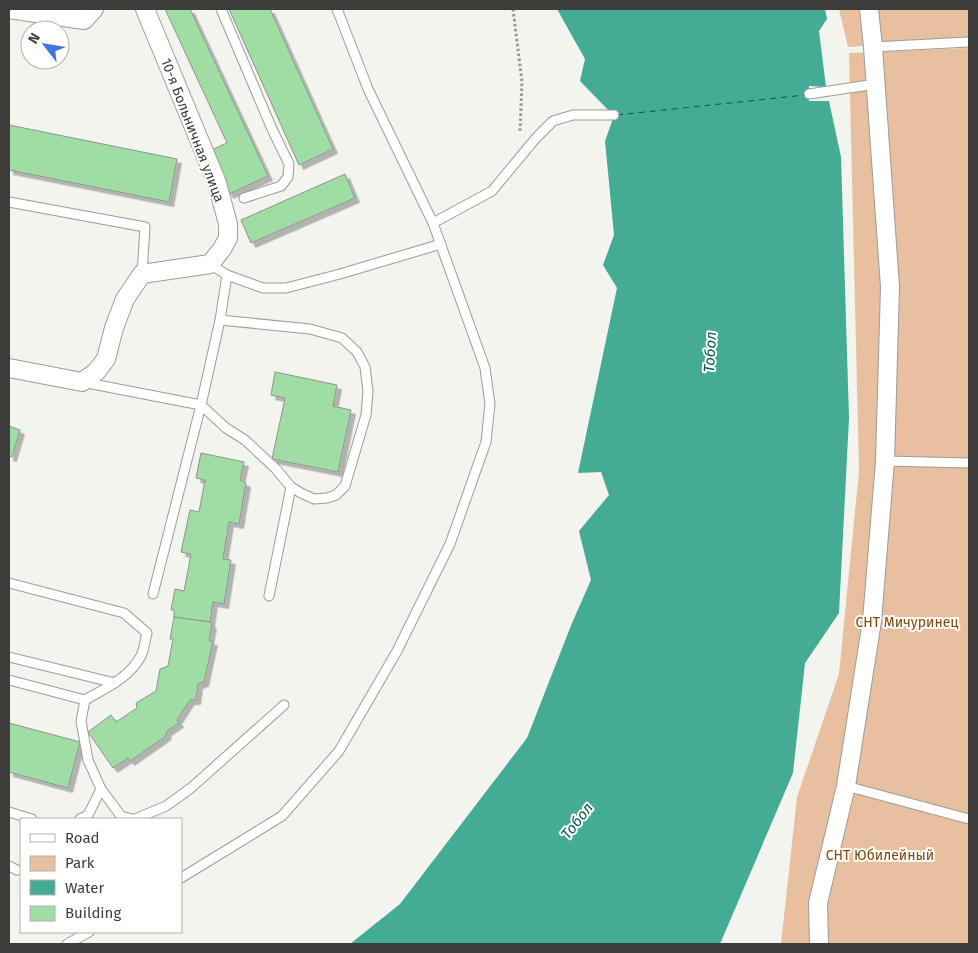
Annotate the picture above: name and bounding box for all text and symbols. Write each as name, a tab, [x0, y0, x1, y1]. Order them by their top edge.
north arrow	[20, 20, 70, 70]
text: N	[25, 30, 44, 47]
street label: 10-я Больничная улица	[157, 56, 228, 205]
water label: Тобол	[700, 331, 720, 373]
park label: СНТ Мичуринец	[855, 614, 959, 631]
water label: Тобол	[557, 799, 597, 843]
legend	[20, 818, 182, 933]
text: Road	[65, 829, 100, 847]
park label: СНТ Юбилейный	[826, 847, 934, 864]
text: Park	[65, 854, 95, 872]
text: Water	[65, 879, 104, 897]
text: Building	[65, 904, 121, 922]

